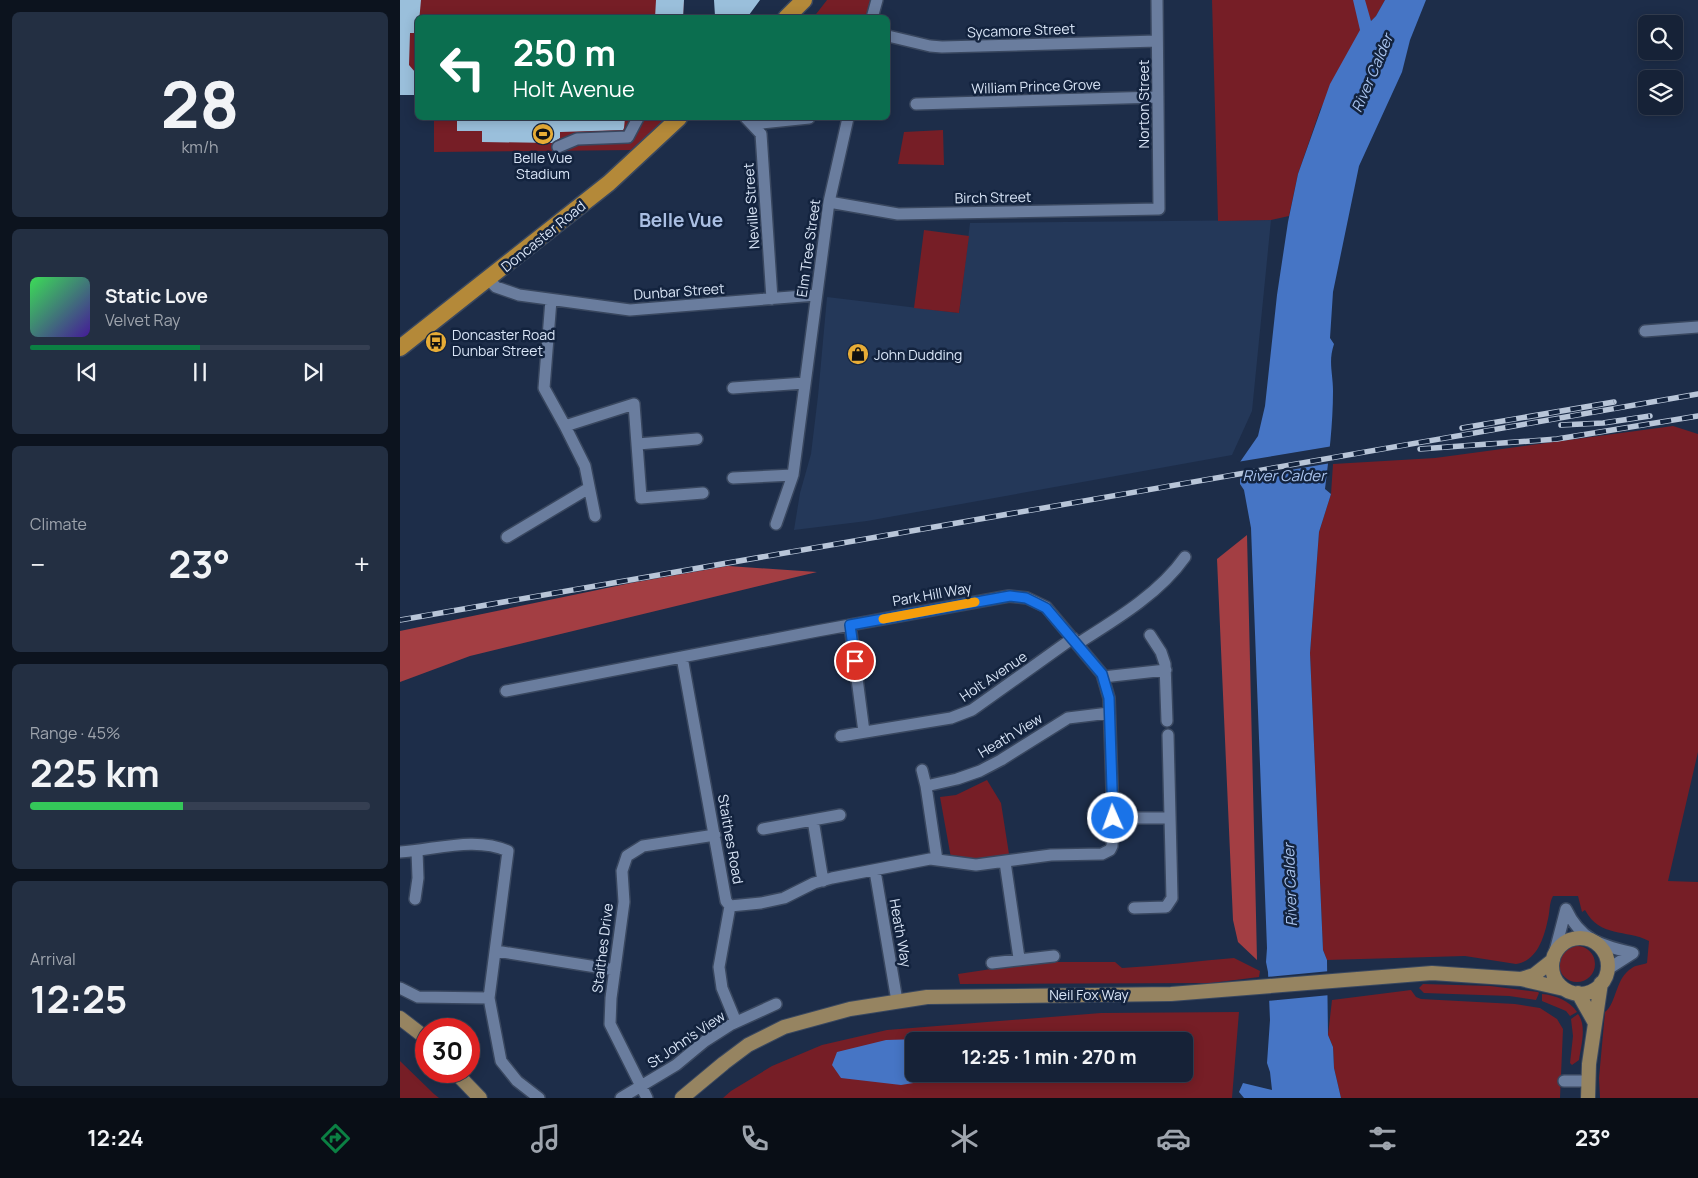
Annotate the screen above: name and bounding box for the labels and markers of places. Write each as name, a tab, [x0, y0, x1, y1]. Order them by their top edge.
sports icon: Belle Vue Stadium	[531, 122, 555, 146]
place label: Belle Vue Stadium	[514, 148, 572, 183]
place label: Doncaster Road Dunbar Street	[452, 325, 555, 360]
bus stop icon: Doncaster Road Dunbar Street	[424, 330, 448, 354]
shop icon: John Dudding	[846, 342, 870, 366]
place label: John Dudding	[874, 345, 962, 364]
pin	[834, 640, 876, 682]

